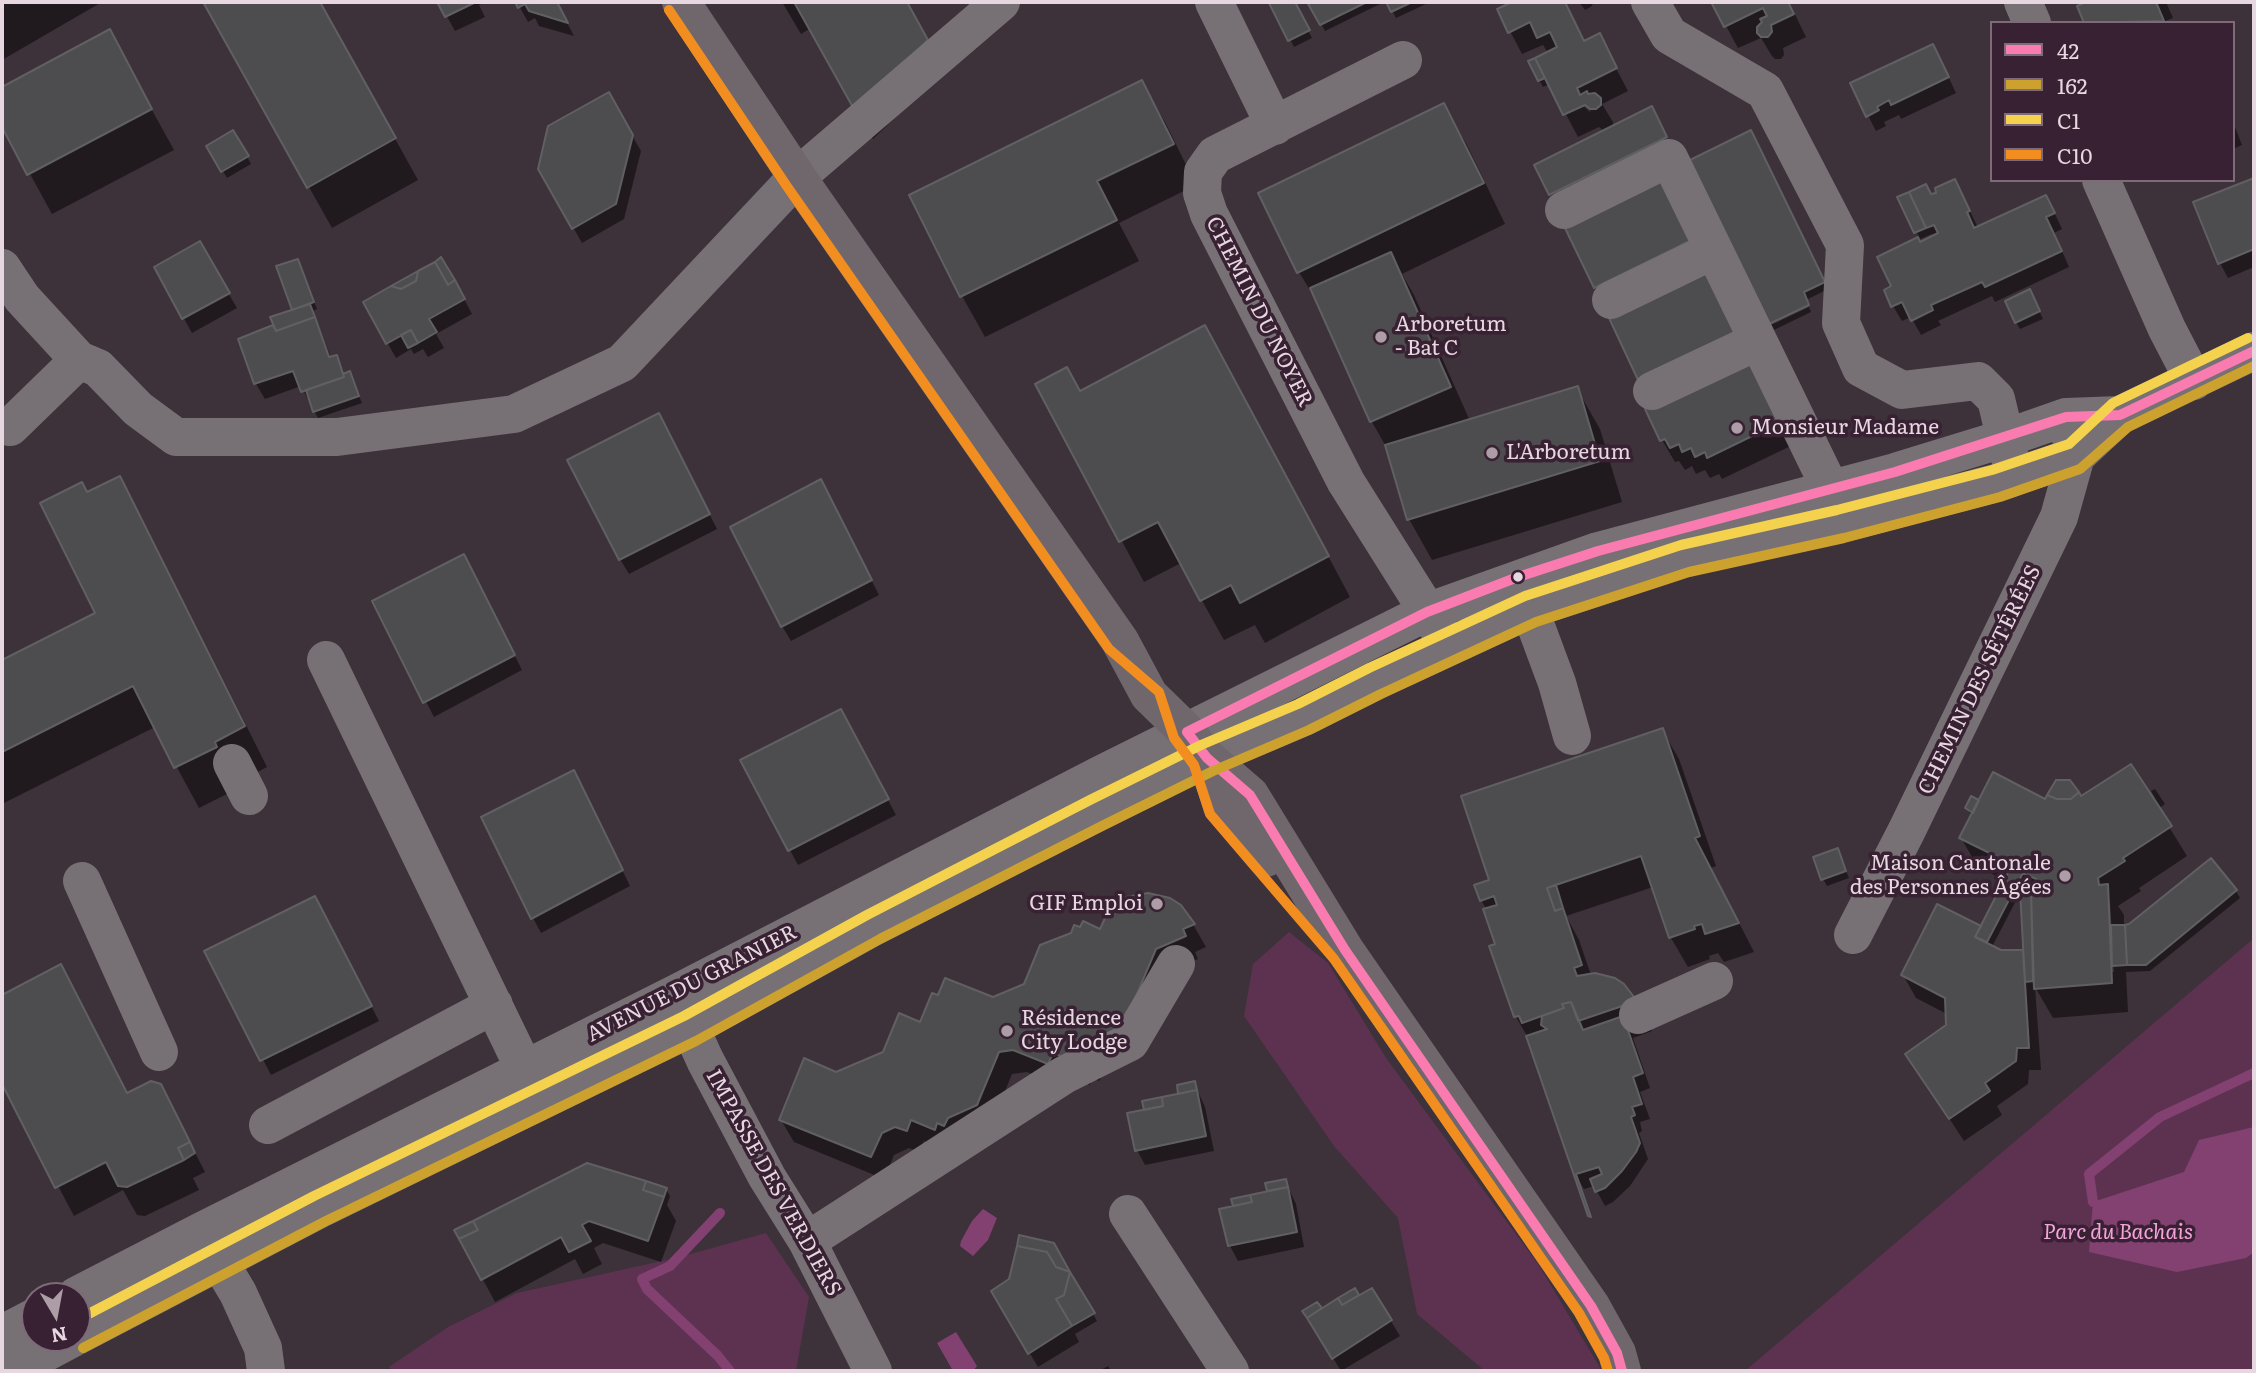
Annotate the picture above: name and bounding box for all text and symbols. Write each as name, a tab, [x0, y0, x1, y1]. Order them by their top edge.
legend	[1990, 21, 2235, 182]
text: 42	[2057, 34, 2079, 65]
text: 162	[2057, 69, 2087, 100]
text: C1	[2057, 104, 2080, 135]
text: C10	[2057, 139, 2092, 170]
street label: CHEMIN DU NOYER	[1200, 213, 1318, 411]
place label: Arboretum - Bat C	[1395, 312, 1507, 362]
marker: Arboretum - Bat C	[1373, 329, 1389, 345]
place label: Monsieur Madame	[1751, 415, 1939, 441]
marker: Monsieur Madame	[1729, 420, 1745, 436]
place label: L'Arboretum	[1506, 440, 1631, 466]
marker: L'Arboretum	[1484, 445, 1500, 461]
street label: CHEMIN DES SÉTÉRÉES	[1913, 561, 2047, 799]
unlabelled marker	[1511, 570, 1525, 584]
place label: Maison Cantonale des Personnes Âgées	[1850, 851, 2051, 901]
marker: Maison Cantonale des Personnes Âgées	[2057, 868, 2073, 884]
place label: GIF Emploi	[1029, 891, 1143, 917]
marker: GIF Emploi	[1149, 896, 1165, 912]
street label: AVENUE DU GRANIER	[583, 920, 801, 1048]
place label: Résidence City Lodge	[1021, 1006, 1127, 1056]
marker: Résidence City Lodge	[999, 1023, 1015, 1039]
street label: IMPASSE DES VERDIERS	[700, 1065, 846, 1301]
park label: Parc du Bachais	[2043, 1220, 2193, 1246]
north arrow	[21, 1282, 91, 1352]
text: N	[49, 1321, 70, 1351]

